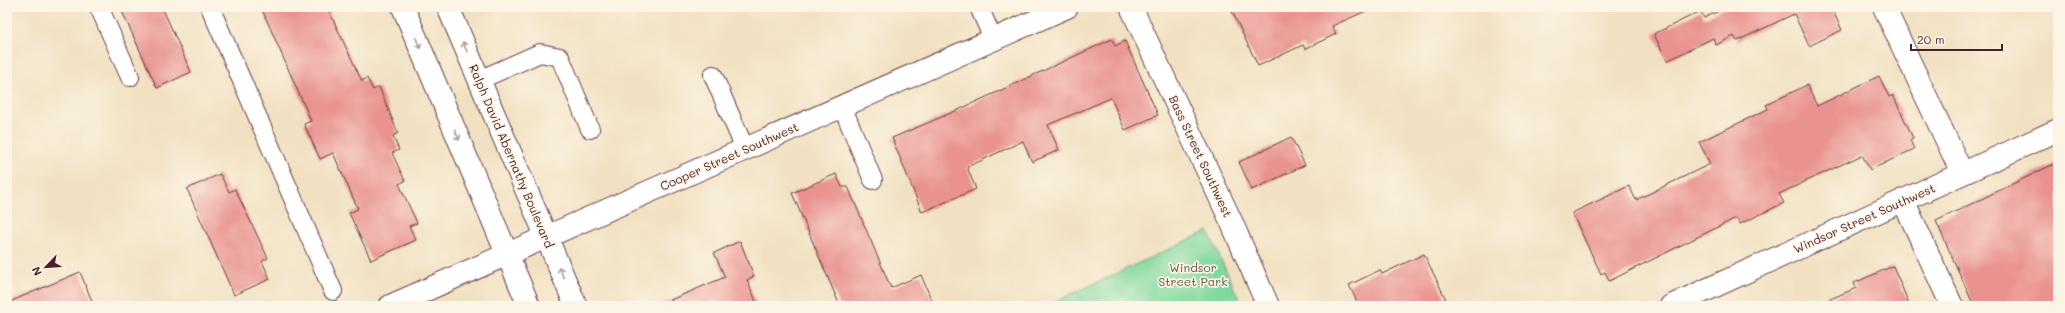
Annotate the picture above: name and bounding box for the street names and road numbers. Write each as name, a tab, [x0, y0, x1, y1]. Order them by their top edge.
street label: Ralph David Abernathy Boulevard	[466, 62, 558, 251]
street label: Bass Street Southwest	[1166, 92, 1236, 220]
street label: Cooper Street Southwest	[657, 118, 801, 194]
street label: Windsor Street Southwest	[1791, 179, 1937, 257]

